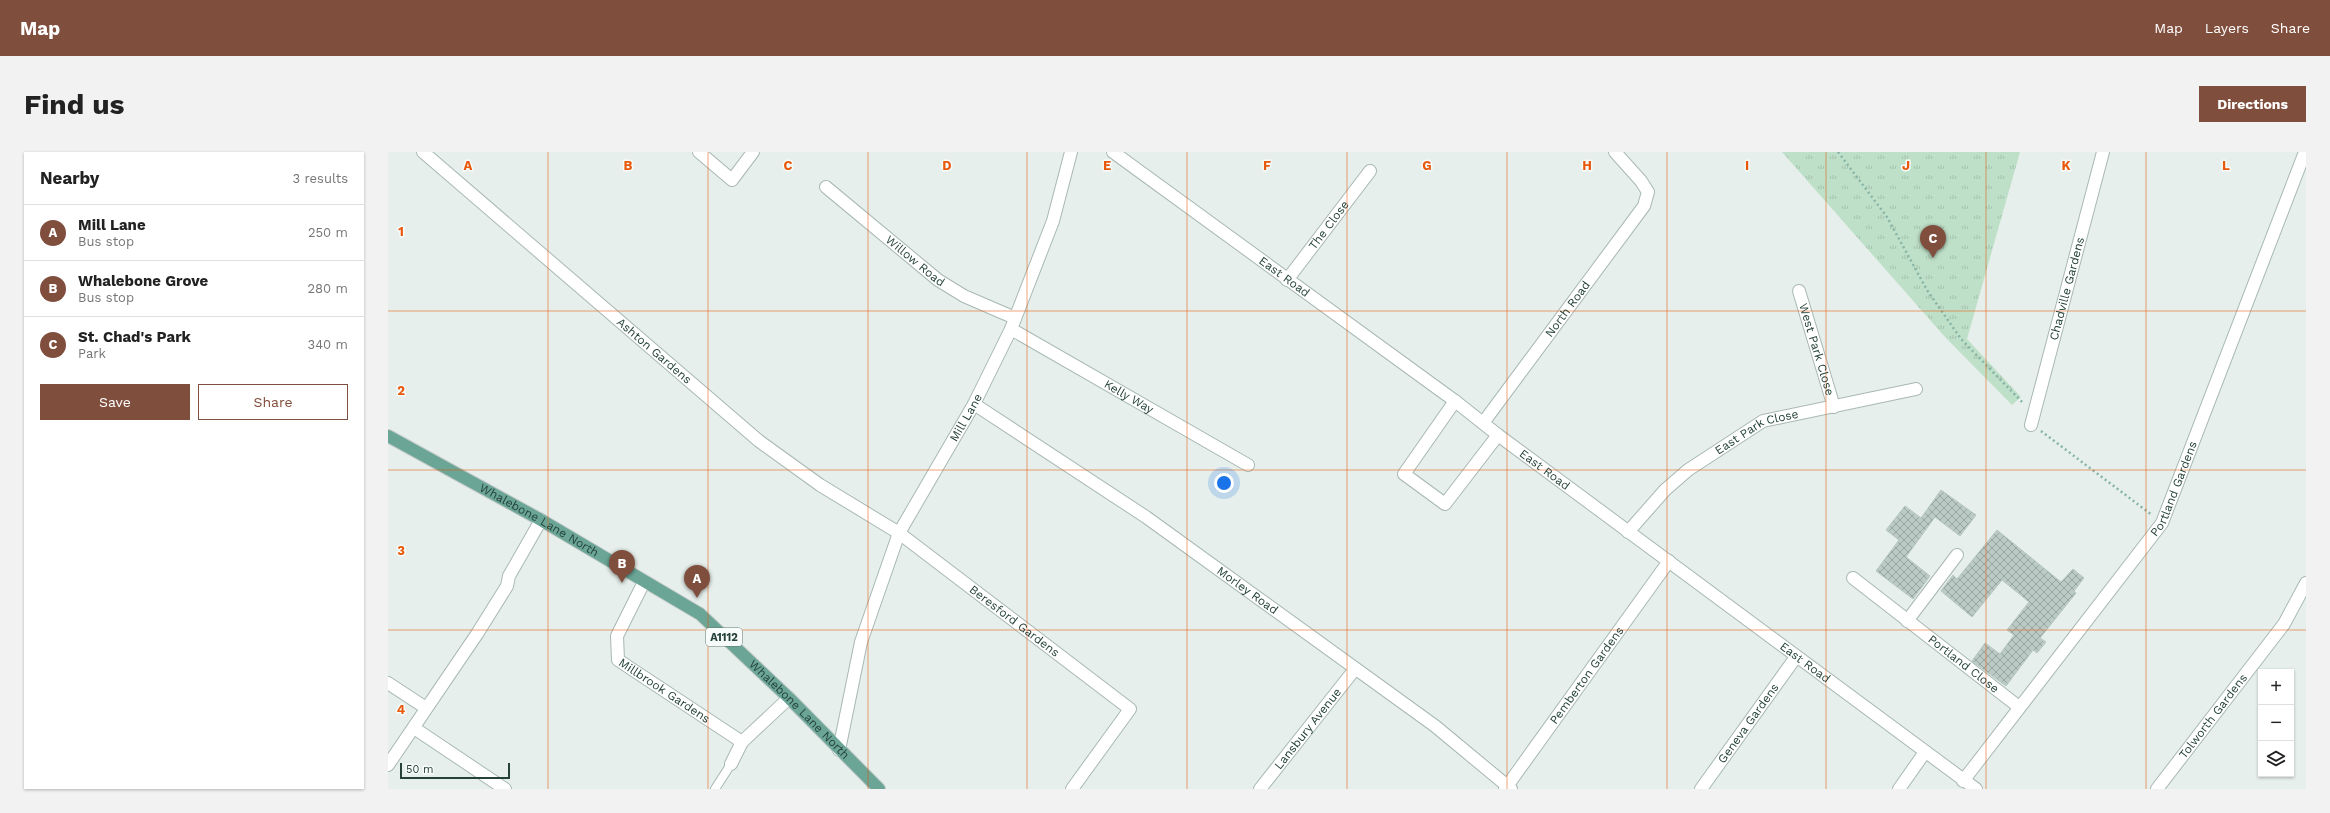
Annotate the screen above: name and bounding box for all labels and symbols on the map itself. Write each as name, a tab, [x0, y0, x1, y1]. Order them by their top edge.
text: A	[464, 158, 473, 173]
text: B	[624, 158, 633, 173]
text: C	[784, 158, 793, 173]
text: D	[942, 158, 952, 173]
text: E	[1103, 158, 1111, 173]
text: F	[1263, 158, 1271, 173]
text: G	[1422, 158, 1432, 173]
text: H	[1582, 158, 1592, 173]
text: I	[1745, 158, 1749, 173]
text: J	[1902, 158, 1910, 173]
text: K	[2061, 158, 2071, 173]
text: L	[2222, 158, 2230, 173]
street label: The Close	[1306, 198, 1352, 252]
text: 1	[398, 224, 404, 239]
pin: C	[1920, 225, 1946, 258]
street label: Willow Road	[883, 233, 947, 289]
street label: Chadville Gardens	[2047, 235, 2087, 342]
street label: East Road	[1256, 254, 1312, 300]
street label: North Road	[1542, 278, 1593, 340]
street label: West Park Close	[1796, 302, 1837, 397]
street label: Ashton Gardens	[614, 315, 694, 387]
street label: Kelly Way	[1102, 377, 1157, 417]
text: 2	[397, 383, 405, 398]
street label: Mill Lane	[947, 391, 985, 444]
street label: East Park Close	[1712, 407, 1800, 458]
street label: Portland Gardens	[2147, 439, 2200, 539]
street label: East Road	[1517, 446, 1573, 493]
your location	[1214, 473, 1234, 493]
street label: Whalebone Lane North	[477, 481, 601, 560]
text: 3	[397, 543, 405, 558]
pin: B	[609, 550, 635, 583]
street label: Morley Road	[1214, 564, 1281, 617]
pin: A	[684, 565, 710, 598]
street label: Beresford Gardens	[967, 582, 1062, 660]
street label: Pemberton Gardens	[1547, 624, 1627, 727]
road number: A1112	[706, 628, 742, 646]
street label: Portland Close	[1925, 632, 2002, 696]
street label: East Road	[1777, 639, 1833, 686]
street label: Millbrook Gardens	[616, 655, 713, 726]
street label: Whalebone Lane North	[746, 657, 852, 762]
street label: Tolworth Gardens	[2176, 671, 2250, 761]
street label: Geneva Gardens	[1715, 681, 1782, 766]
street label: Lansbury Avenue	[1271, 685, 1344, 772]
text: 4	[397, 702, 406, 717]
scale bar	[400, 761, 510, 780]

